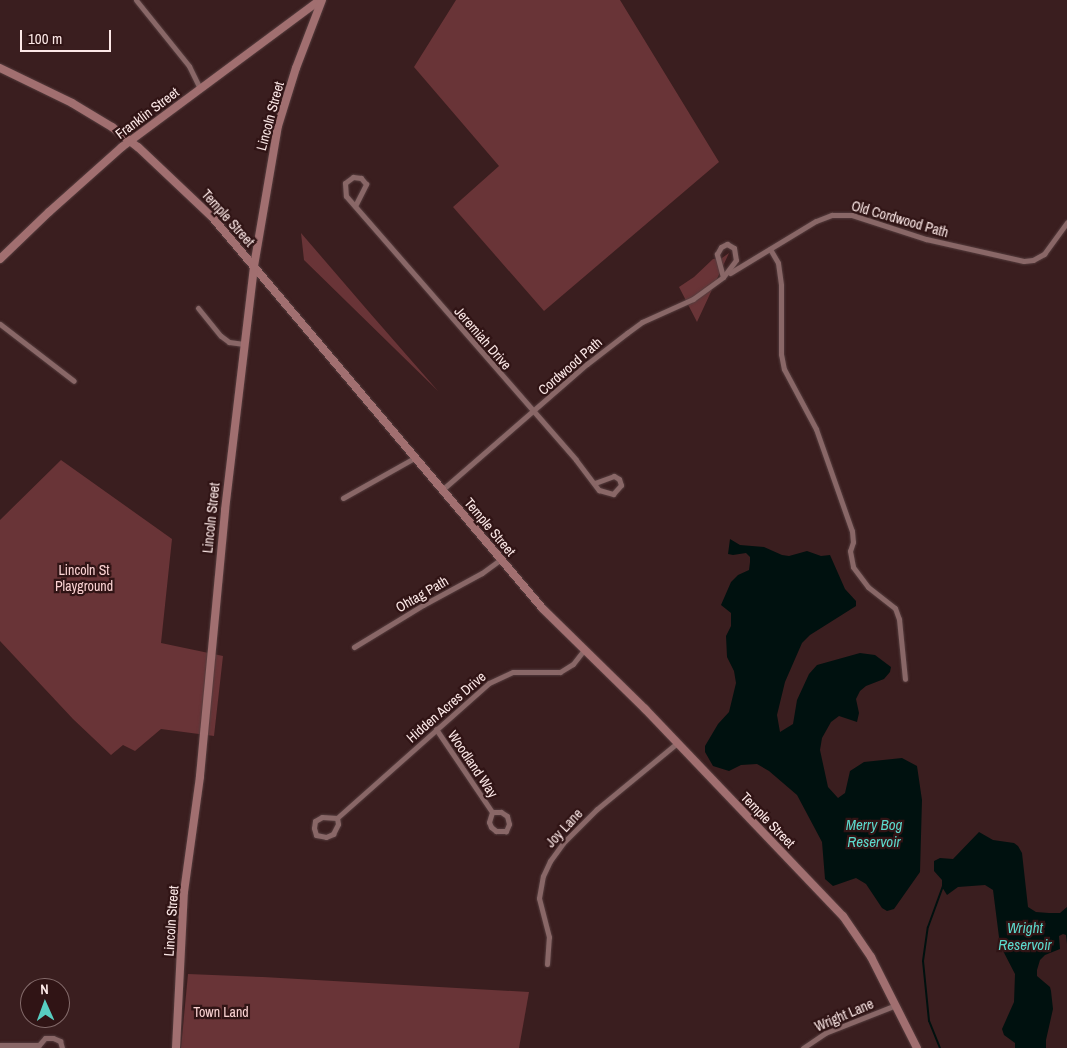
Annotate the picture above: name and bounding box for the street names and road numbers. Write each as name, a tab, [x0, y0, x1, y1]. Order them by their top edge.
street label: Lincoln Street	[253, 80, 287, 152]
street label: Franklin Street	[112, 84, 182, 142]
street label: Temple Street	[198, 186, 258, 250]
street label: Old Cordwood Path	[850, 197, 950, 241]
street label: Jeremiah Drive	[451, 303, 515, 373]
street label: Cordwood Path	[535, 334, 605, 398]
street label: Lincoln Street	[199, 482, 223, 554]
street label: Temple Street	[461, 494, 519, 560]
street label: Ohtag Path	[393, 572, 451, 616]
street label: Hidden Acres Drive	[403, 668, 489, 746]
street label: Woodland Way	[444, 727, 502, 801]
street label: Temple Street	[737, 789, 799, 851]
street label: Joy Lane	[542, 805, 586, 851]
street label: Lincoln Street	[160, 885, 182, 957]
street label: Wright Lane	[812, 995, 876, 1035]

